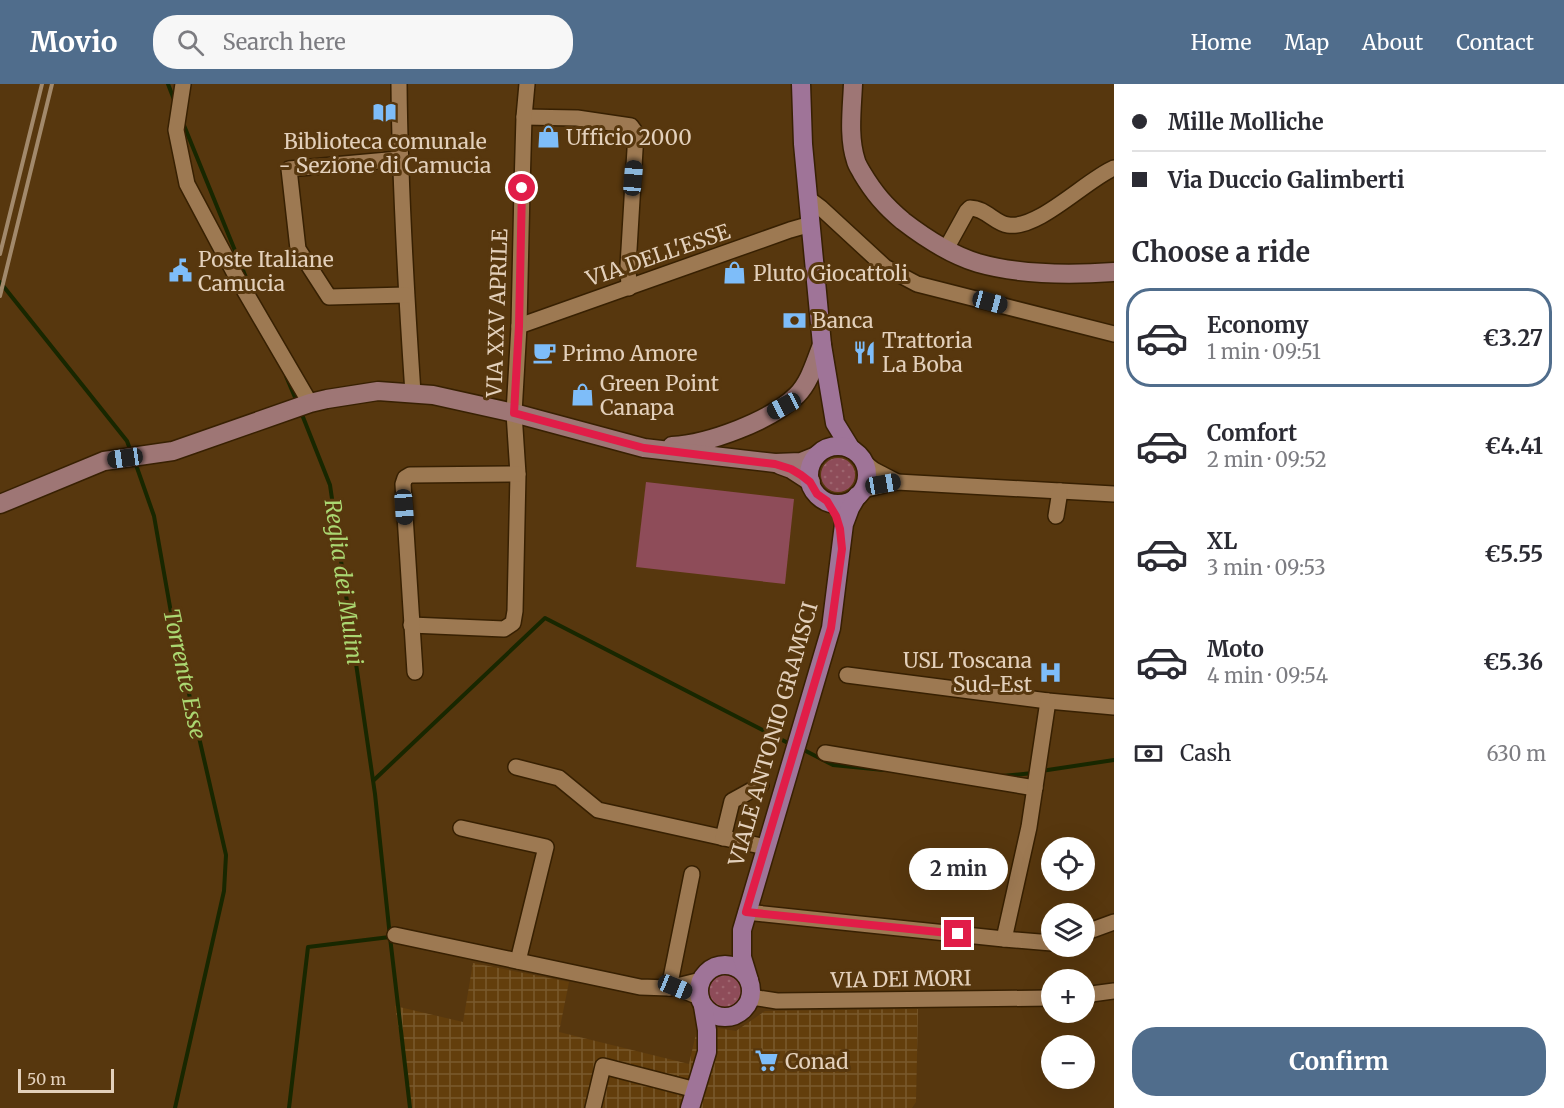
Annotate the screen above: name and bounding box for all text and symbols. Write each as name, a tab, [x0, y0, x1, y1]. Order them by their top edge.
search box	[153, 15, 573, 69]
text: Movio	[30, 24, 117, 60]
icon: search	[174, 26, 207, 59]
text: Search here	[222, 28, 346, 56]
text: Home	[1191, 29, 1251, 56]
text: Map	[1284, 29, 1329, 56]
text: About	[1362, 29, 1423, 56]
text: Contact	[1456, 29, 1534, 56]
library icon: Biblioteca comunale - Sezione di Camucia	[372, 100, 398, 126]
text: Mille Molliche	[1168, 108, 1324, 136]
shop icon: Ufficio 2000	[535, 124, 561, 150]
place label: Ufficio 2000	[566, 124, 692, 151]
place label: Biblioteca comunale - Sezione di Camucia	[279, 128, 491, 179]
car	[622, 159, 644, 197]
text: Via Duccio Galimberti	[1168, 166, 1405, 194]
route start	[508, 174, 535, 201]
street label: VIA DELL'ESSE	[581, 218, 734, 293]
street label: VIA XXV APRILE	[481, 228, 513, 399]
text: Choose a ride	[1132, 235, 1310, 269]
place label: Poste Italiane Camucia	[198, 246, 334, 297]
public building icon: Poste Italiane Camucia	[167, 258, 193, 284]
shop icon: Pluto Giocattoli	[722, 260, 748, 286]
place label: Pluto Giocattoli	[753, 260, 908, 287]
car	[970, 289, 1010, 315]
bank icon: Banca	[781, 307, 807, 333]
place label: Banca	[812, 307, 874, 334]
icon: car	[1135, 311, 1189, 365]
text: Economy	[1207, 311, 1308, 339]
text: €3.27	[1483, 324, 1543, 352]
place label: Trattoria La Boba	[882, 327, 973, 378]
restaurant icon: Trattoria La Boba	[851, 339, 877, 365]
text: 1 min · 09:51	[1207, 339, 1321, 364]
cafe icon: Primo Amore	[531, 340, 557, 366]
place label: Primo Amore	[562, 340, 697, 367]
place label: Green Point Canapa	[600, 370, 719, 421]
shop icon: Green Point Canapa	[569, 382, 595, 408]
car	[764, 390, 804, 422]
icon: car	[1135, 419, 1189, 473]
text: Comfort	[1207, 419, 1297, 447]
text: €4.41	[1485, 432, 1543, 460]
car	[106, 447, 144, 469]
text: 2 min · 09:52	[1207, 447, 1327, 472]
car	[864, 472, 902, 496]
car	[394, 488, 414, 526]
water label: Reglia dei Mulini	[318, 497, 370, 667]
icon: car	[1135, 527, 1189, 581]
text: XL	[1207, 527, 1237, 555]
text: €5.55	[1484, 540, 1543, 568]
text: 3 min · 09:53	[1207, 555, 1326, 580]
street label: VIALE ANTONIO GRAMSCI	[722, 599, 824, 870]
water label: Torrente Esse	[157, 606, 213, 742]
icon: car	[1135, 635, 1189, 689]
text: Moto	[1207, 635, 1264, 663]
place label: USL Toscana Sud-Est	[903, 647, 1032, 698]
text: €5.36	[1483, 648, 1543, 676]
hospital icon: USL Toscana Sud-Est	[1037, 659, 1063, 685]
text: 4 min · 09:54	[1207, 663, 1328, 688]
icon: cash	[1132, 737, 1165, 770]
text: Cash	[1180, 739, 1231, 767]
text: 630 m	[1486, 741, 1546, 766]
map controls	[1041, 837, 1095, 1089]
button: locate	[1041, 837, 1095, 891]
callout: 2 min	[908, 847, 1008, 889]
text: 2 min	[930, 856, 987, 881]
button: layers	[1041, 903, 1095, 957]
route end	[944, 920, 971, 947]
street label: VIA DEI MORI	[829, 964, 972, 994]
button: +	[1041, 969, 1095, 1023]
car	[655, 972, 695, 1002]
button: Confirm	[1132, 1027, 1546, 1096]
button: −	[1041, 1035, 1095, 1089]
supermarket icon: Conad	[754, 1048, 780, 1074]
place label: Conad	[785, 1048, 849, 1075]
scale bar	[18, 1066, 114, 1094]
text: 50 m	[27, 1069, 66, 1089]

